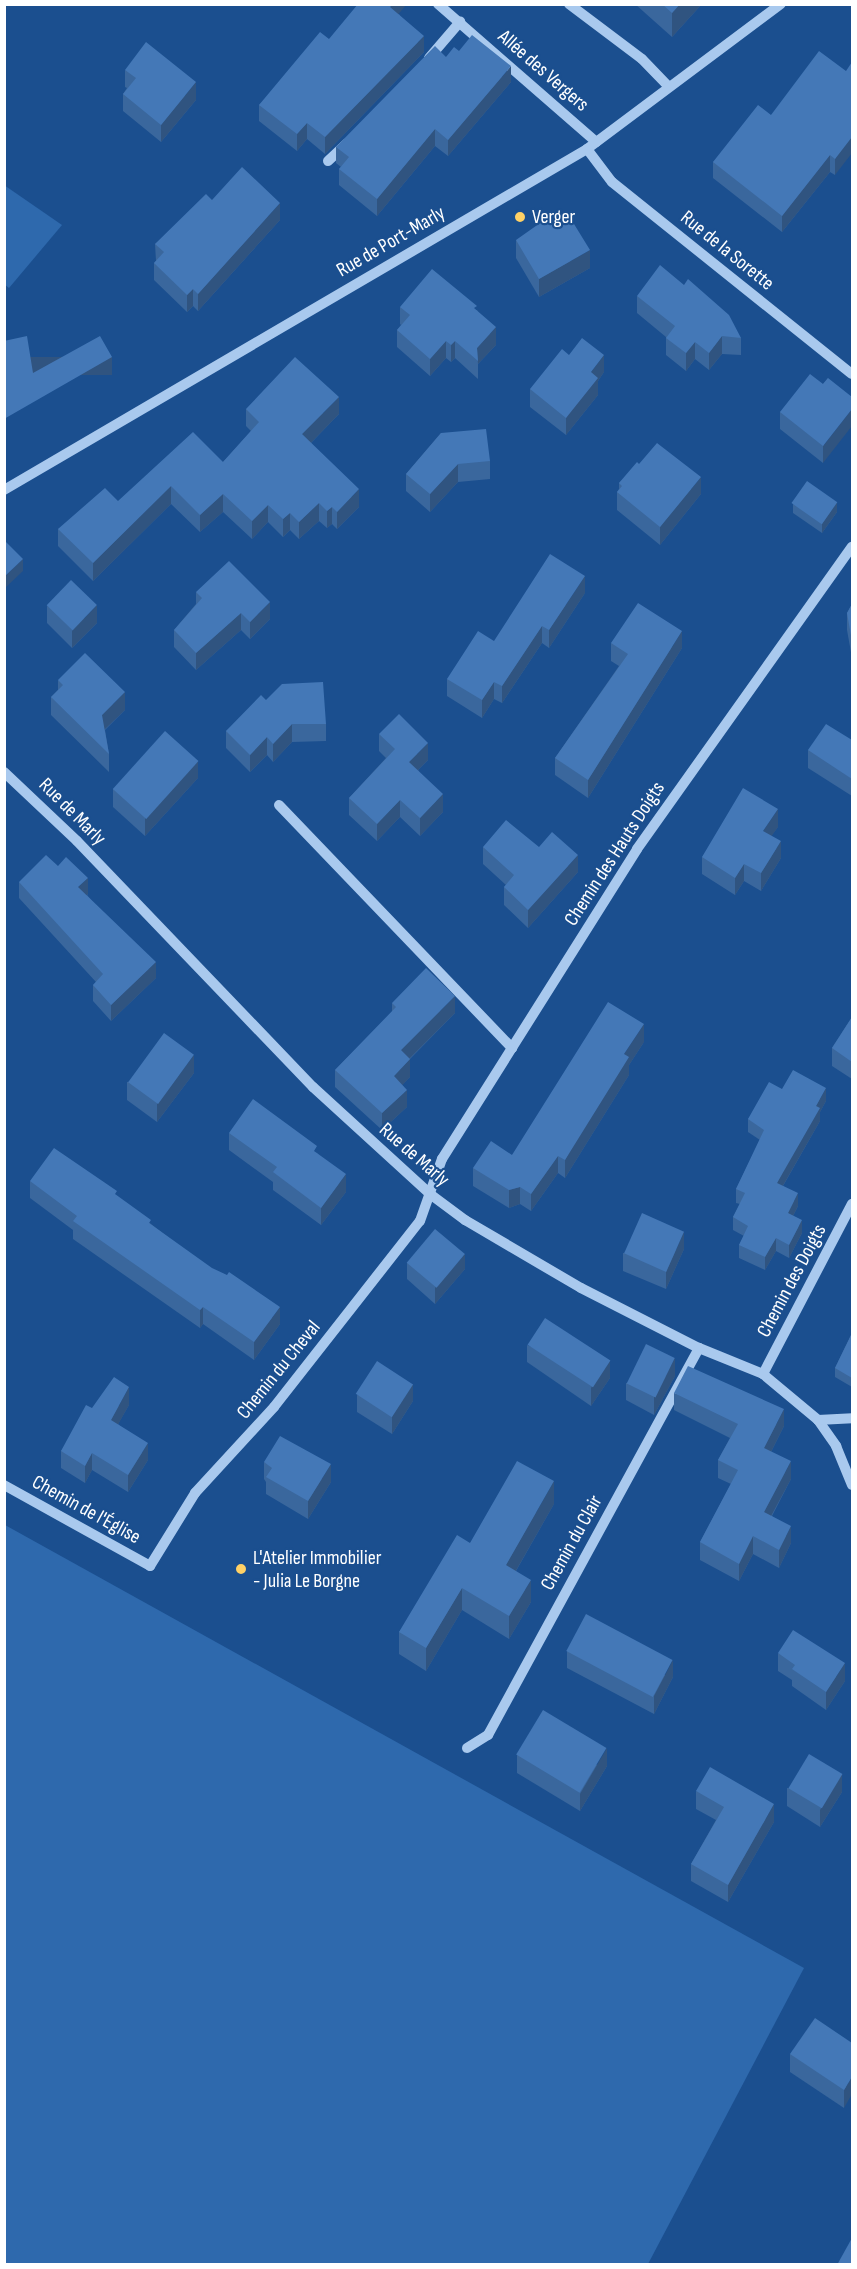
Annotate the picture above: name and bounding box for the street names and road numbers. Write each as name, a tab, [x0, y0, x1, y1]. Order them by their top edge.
street label: Allée des Vergers	[493, 25, 593, 117]
street label: Rue de Port-Marly	[332, 201, 450, 283]
street label: Rue de la Sorette	[675, 206, 779, 296]
street label: Rue de Marly	[33, 773, 111, 851]
street label: Chemin des Hauts Doigts	[560, 778, 670, 930]
street label: Rue de Marly	[374, 1118, 454, 1192]
street label: Chemin des Doigts	[752, 1221, 832, 1341]
street label: Chemin du Cheval	[232, 1316, 326, 1424]
street label: Chemin de l'Église	[28, 1470, 144, 1550]
street label: Chemin du Clair	[536, 1491, 608, 1595]

